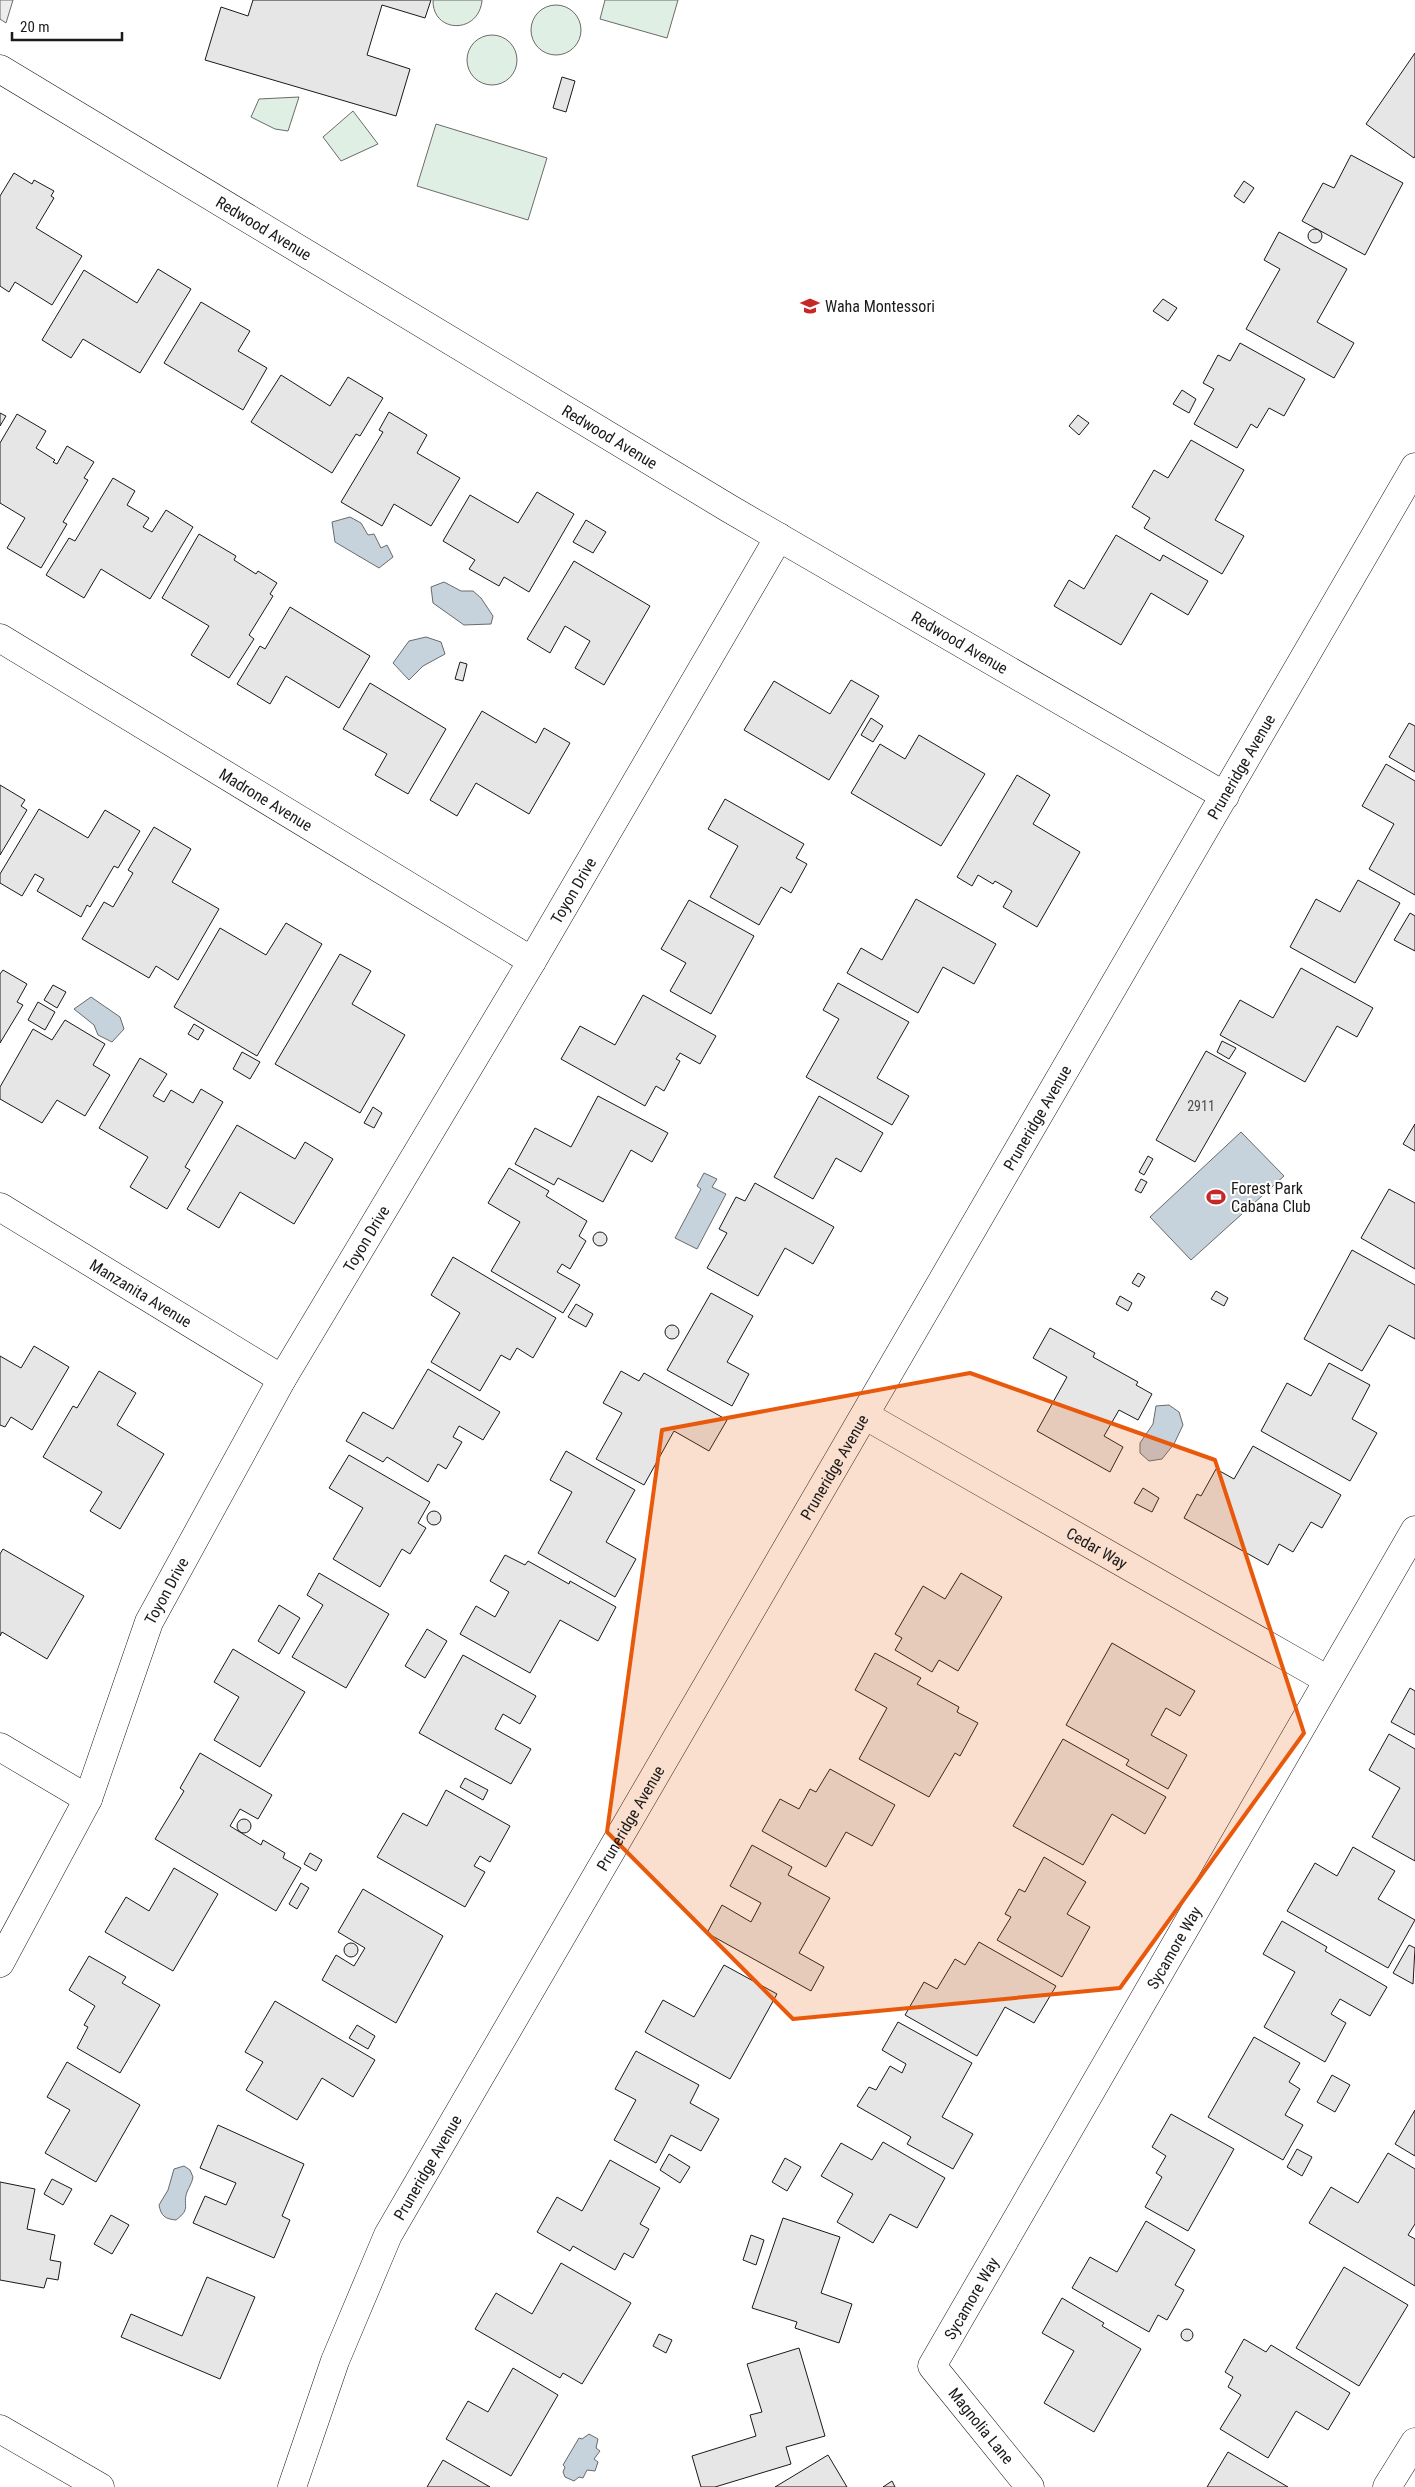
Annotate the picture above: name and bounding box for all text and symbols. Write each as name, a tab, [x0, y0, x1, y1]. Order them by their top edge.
scale bar	[12, 10, 122, 42]
text: 20 m	[20, 18, 50, 36]
street label: Redwood Avenue	[213, 192, 315, 264]
school or university icon: Waha Montessori	[799, 295, 821, 317]
place label: Waha Montessori	[825, 297, 935, 316]
street label: Redwood Avenue	[559, 401, 661, 473]
street label: Redwood Avenue	[908, 607, 1011, 678]
street label: Pruneridge Avenue	[1203, 711, 1279, 823]
street label: Madrone Avenue	[216, 764, 316, 835]
street label: Toyon Drive	[546, 854, 600, 927]
street label: Pruneridge Avenue	[999, 1062, 1075, 1174]
house number: 2911	[1187, 1098, 1215, 1114]
place label: Forest Park Cabana Club	[1231, 1179, 1311, 1216]
sports icon: Forest Park Cabana Club	[1205, 1186, 1227, 1208]
street label: Toyon Drive	[339, 1202, 393, 1275]
street label: Manzanita Avenue	[86, 1255, 195, 1331]
street label: Pruneridge Avenue	[796, 1411, 872, 1523]
street label: Cedar Way	[1063, 1523, 1131, 1573]
street label: Toyon Drive	[140, 1554, 192, 1627]
street label: Pruneridge Avenue	[592, 1762, 668, 1874]
street label: Sycamore Way	[1143, 1903, 1205, 1992]
street label: Pruneridge Avenue	[389, 2111, 465, 2223]
street label: Sycamore Way	[940, 2253, 1003, 2343]
street label: Magnolia Lane	[944, 2384, 1018, 2468]

